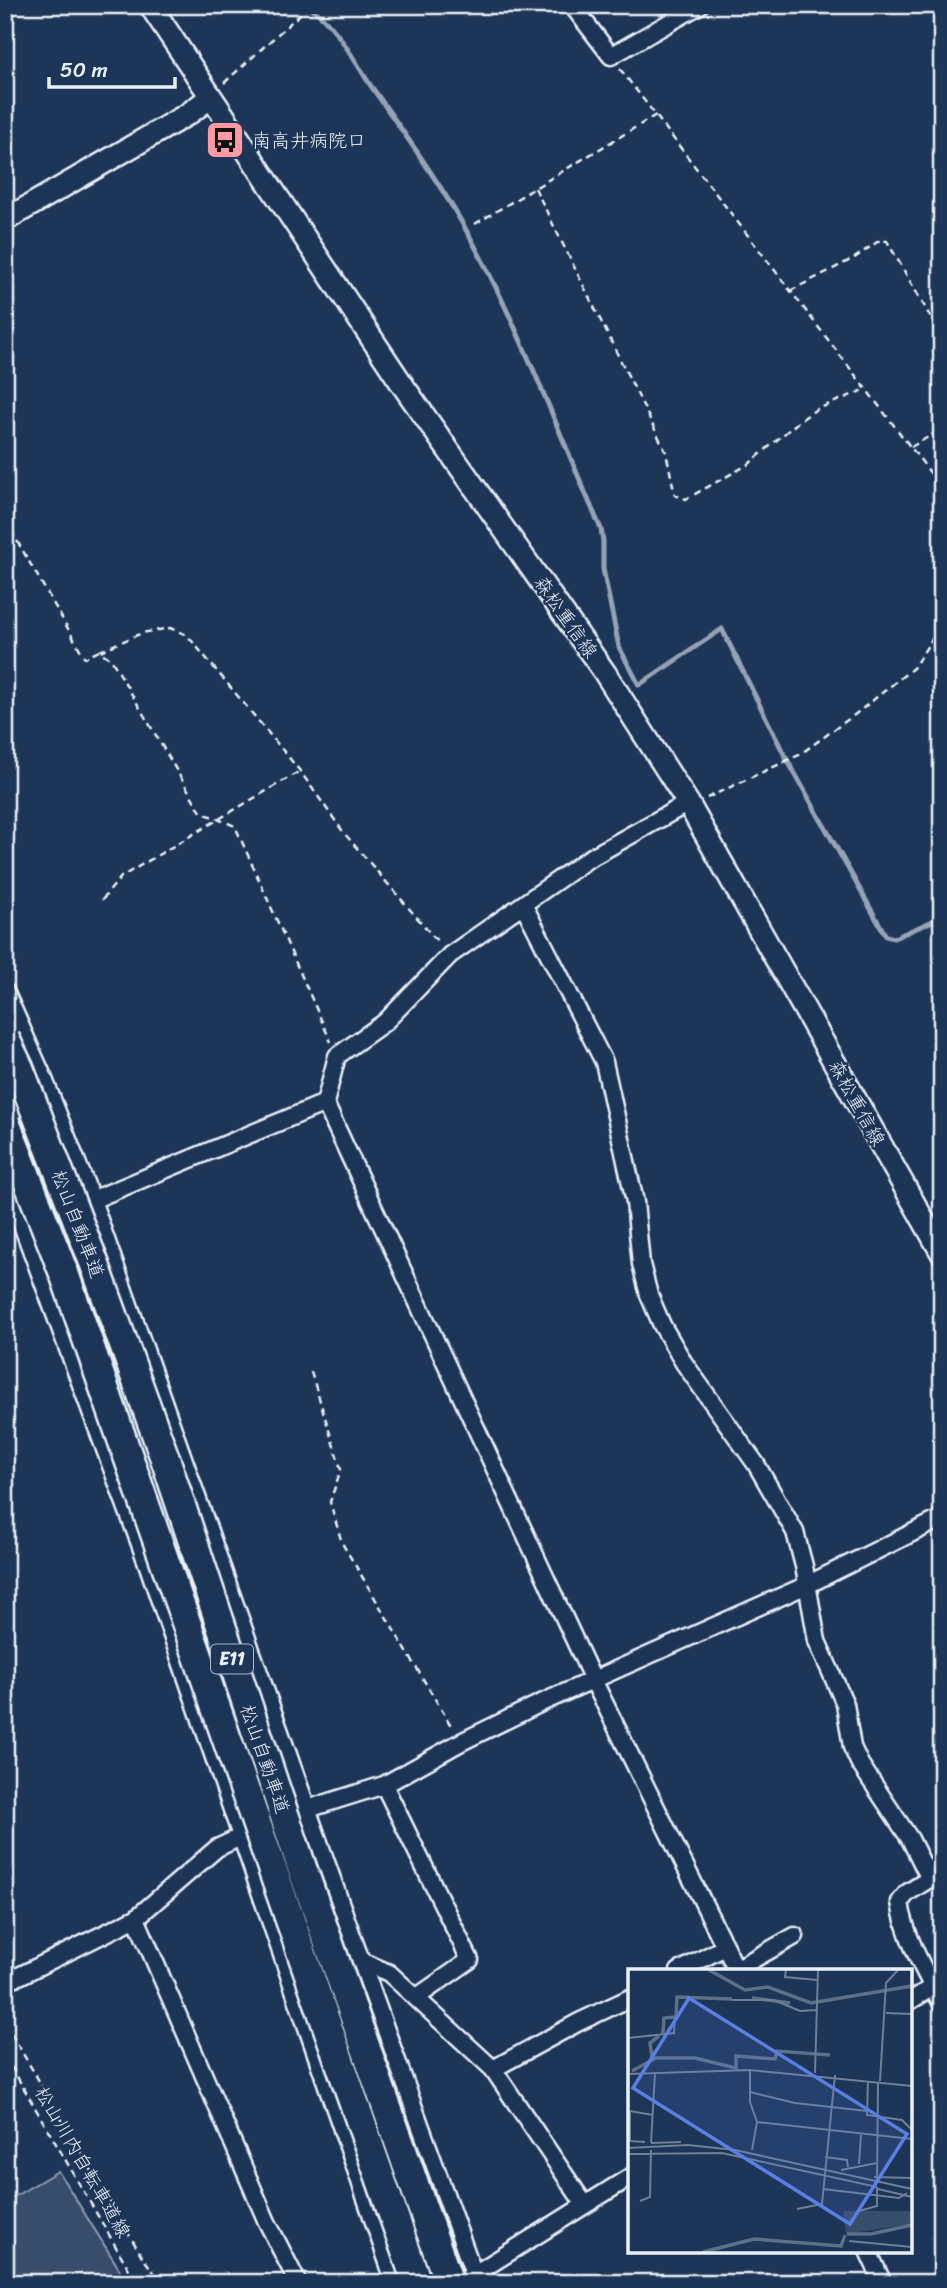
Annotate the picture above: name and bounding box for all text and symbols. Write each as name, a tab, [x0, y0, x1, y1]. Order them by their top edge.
scale bar	[49, 46, 175, 90]
text: 50 m	[60, 51, 108, 89]
bus stop icon: 南高井病院口	[204, 119, 246, 161]
place label: 南高井病院口	[252, 124, 366, 157]
street label: 森松重信線	[525, 569, 607, 665]
street label: 森松重信線	[820, 1053, 894, 1153]
street label: 松山自動車道	[42, 1165, 114, 1283]
road number: E11	[211, 1644, 253, 1674]
street label: 松山自動車道	[231, 1700, 299, 1818]
inset map	[628, 1969, 912, 2253]
street label: 松山川内自転車道線	[26, 2080, 140, 2244]

